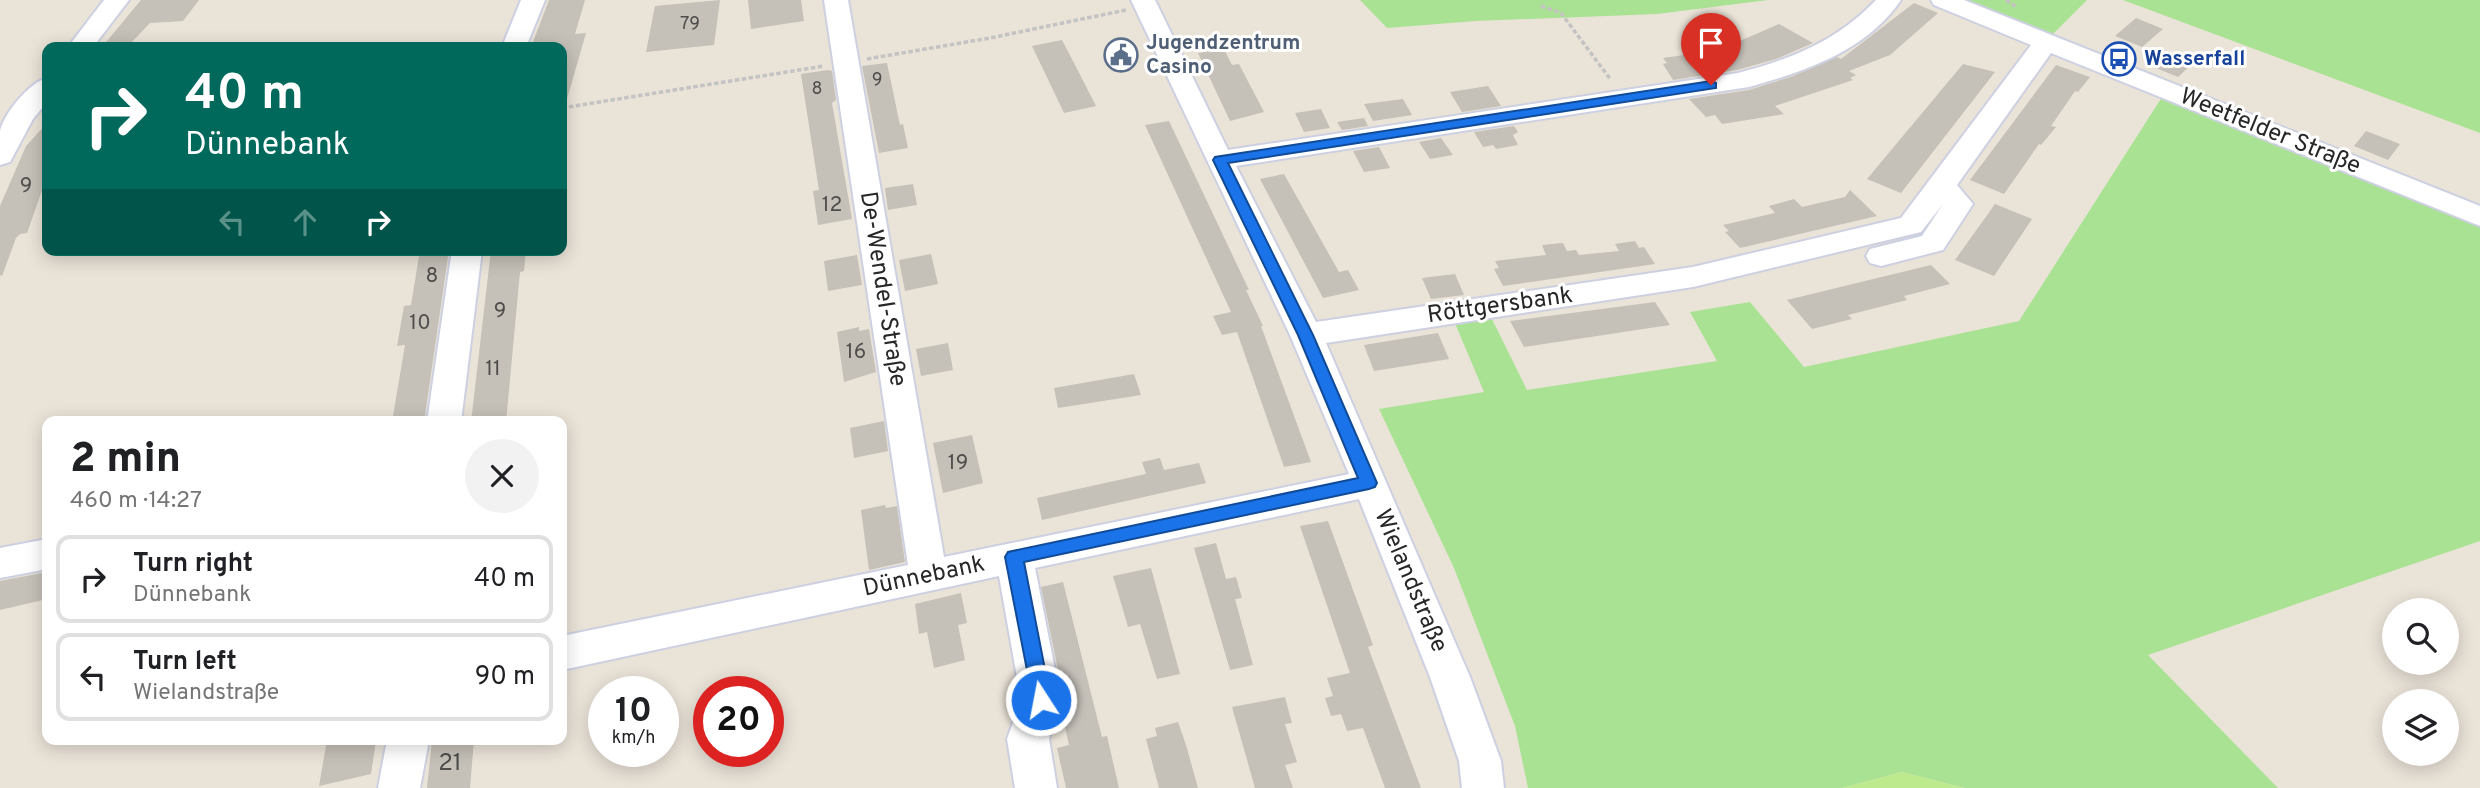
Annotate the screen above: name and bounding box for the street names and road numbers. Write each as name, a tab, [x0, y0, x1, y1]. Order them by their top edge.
street label: Weetfelder Straße	[2175, 82, 2365, 182]
street label: De-Wendel-Straße	[852, 189, 912, 389]
street label: Röttgersbank	[1425, 281, 1575, 331]
street label: Wielandstraße	[1366, 505, 1454, 657]
street label: Dünnebank	[860, 549, 988, 605]

